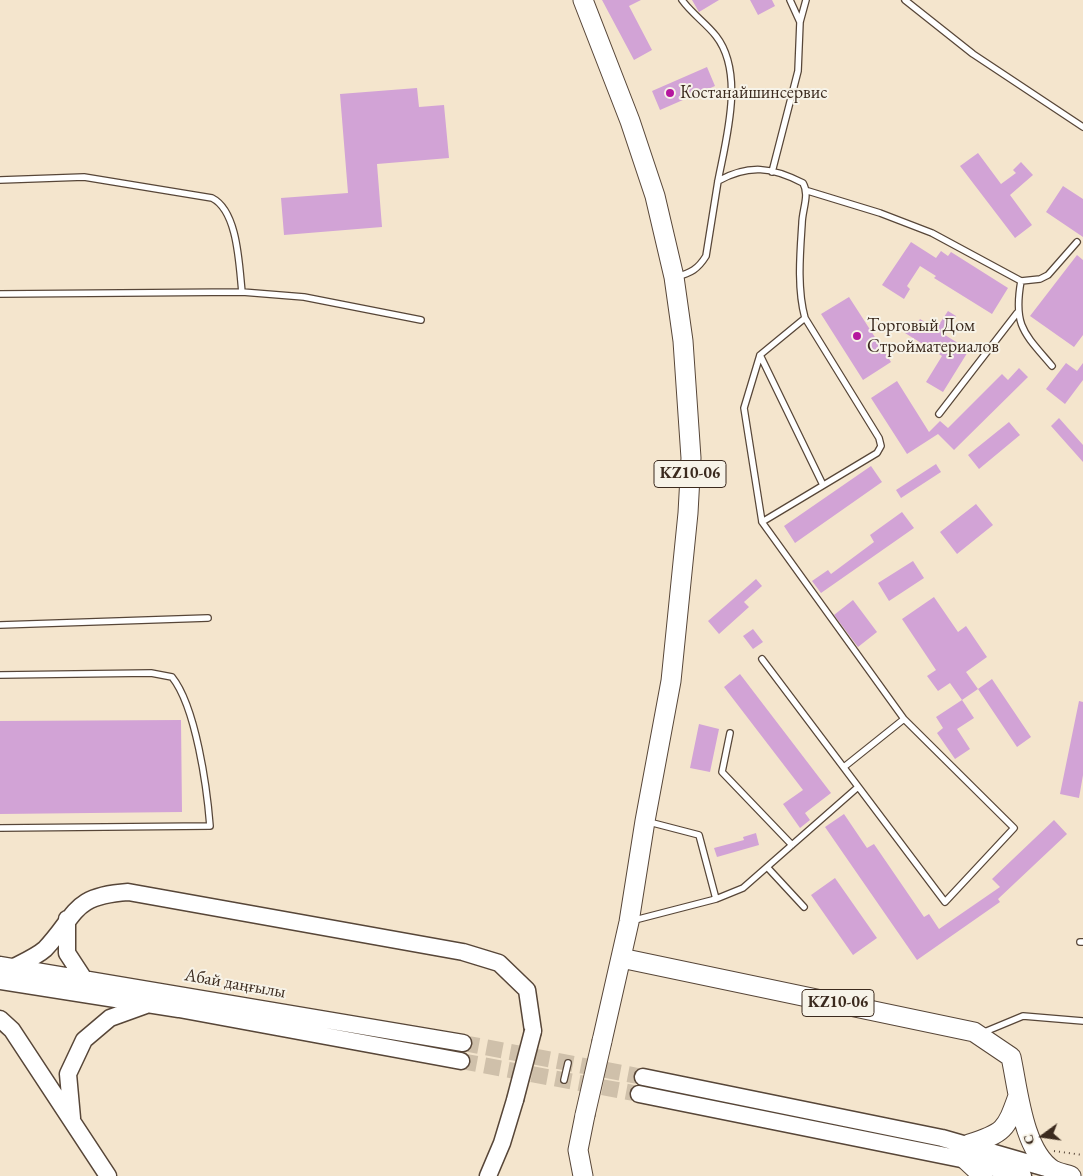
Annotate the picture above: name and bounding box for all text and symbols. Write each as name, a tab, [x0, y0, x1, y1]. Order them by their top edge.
place label: Костанайшинсервис	[680, 82, 828, 104]
marker: Костанайшинсервис	[664, 87, 676, 99]
place label: Торговый Дом Стройматериалов	[867, 315, 999, 358]
marker: Торговый Дом Стройматериалов	[851, 330, 863, 342]
road number: KZ10-06	[654, 460, 726, 488]
street label: Абай даңғылы	[183, 964, 287, 1004]
road number: KZ10-06	[802, 990, 874, 1016]
north arrow	[1018, 1111, 1068, 1161]
text: С	[1019, 1133, 1038, 1147]

